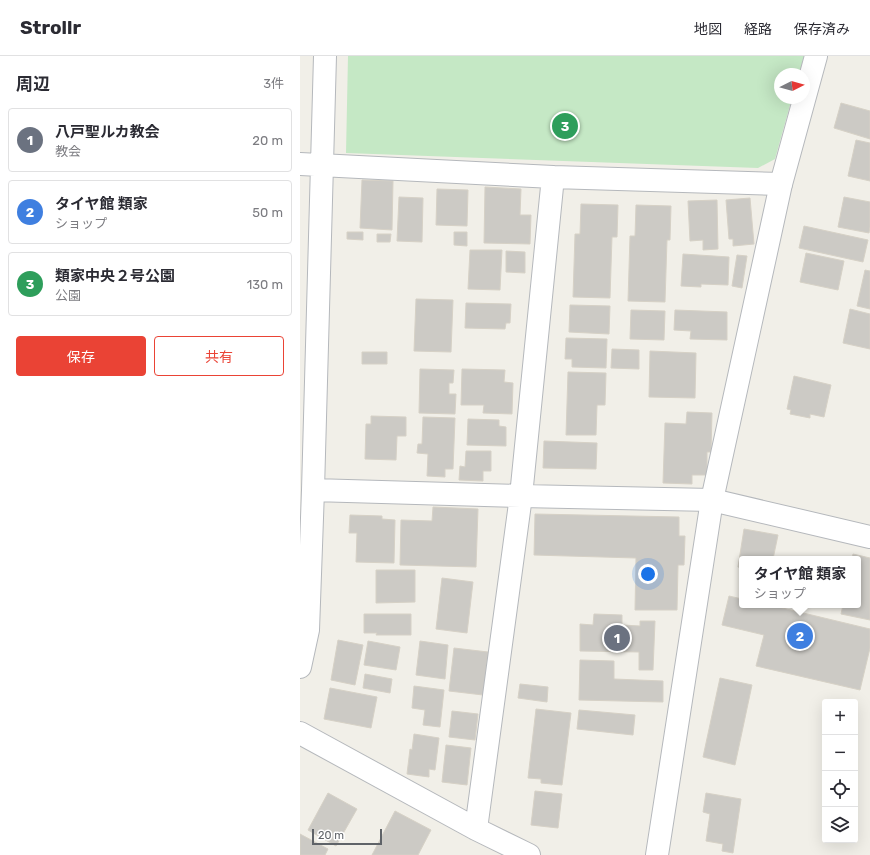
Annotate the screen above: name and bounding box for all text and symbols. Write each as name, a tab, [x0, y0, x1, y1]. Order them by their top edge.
text: Strollr	[20, 16, 81, 39]
text: 地図	[694, 21, 722, 38]
text: 経路	[744, 21, 772, 38]
text: 保存済み	[794, 21, 850, 38]
north arrow	[774, 68, 810, 104]
text: 周辺	[16, 74, 50, 94]
text: 3件	[263, 76, 284, 91]
pin: 3	[552, 111, 578, 141]
text: 八戸聖ルカ教会	[55, 123, 160, 141]
text: 1	[27, 133, 33, 148]
text: 20 m	[252, 133, 283, 148]
text: 教会	[55, 144, 81, 159]
text: タイヤ館 類家	[55, 195, 148, 213]
text: 2	[26, 205, 34, 220]
text: 50 m	[252, 205, 283, 220]
text: ショップ	[55, 216, 107, 231]
text: 類家中央２号公園	[55, 267, 175, 285]
text: 3	[26, 277, 34, 292]
text: 130 m	[247, 277, 283, 292]
text: 公園	[55, 288, 81, 303]
button: 保存	[16, 336, 146, 376]
button: 共有	[154, 336, 284, 376]
popup	[739, 556, 861, 608]
your location	[638, 564, 658, 584]
text: タイヤ館 類家	[754, 565, 846, 583]
text: ショップ	[754, 586, 806, 601]
pin: 2	[787, 621, 813, 651]
pin: 1	[604, 623, 630, 653]
map controls	[822, 699, 858, 843]
button: +	[822, 699, 858, 735]
button: −	[822, 735, 858, 771]
button: locate	[822, 771, 858, 807]
button: layers	[822, 807, 858, 843]
scale bar	[312, 827, 382, 846]
text: 20 m	[318, 829, 344, 842]

